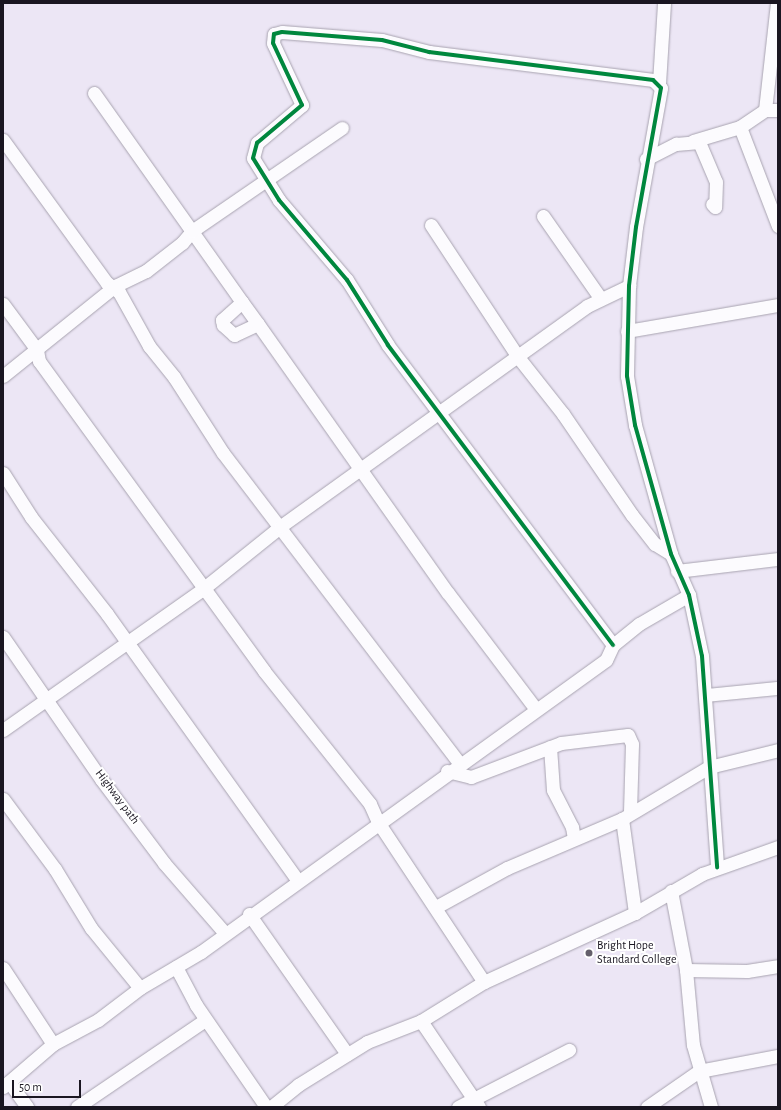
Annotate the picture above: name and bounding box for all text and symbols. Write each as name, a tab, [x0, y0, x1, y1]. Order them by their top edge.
street label: Highway path	[92, 767, 142, 827]
place label: Bright Hope Standard College	[597, 939, 676, 967]
marker: Bright Hope Standard College	[584, 948, 594, 958]
scale bar	[14, 1072, 83, 1098]
text: 50 m	[19, 1081, 42, 1093]

